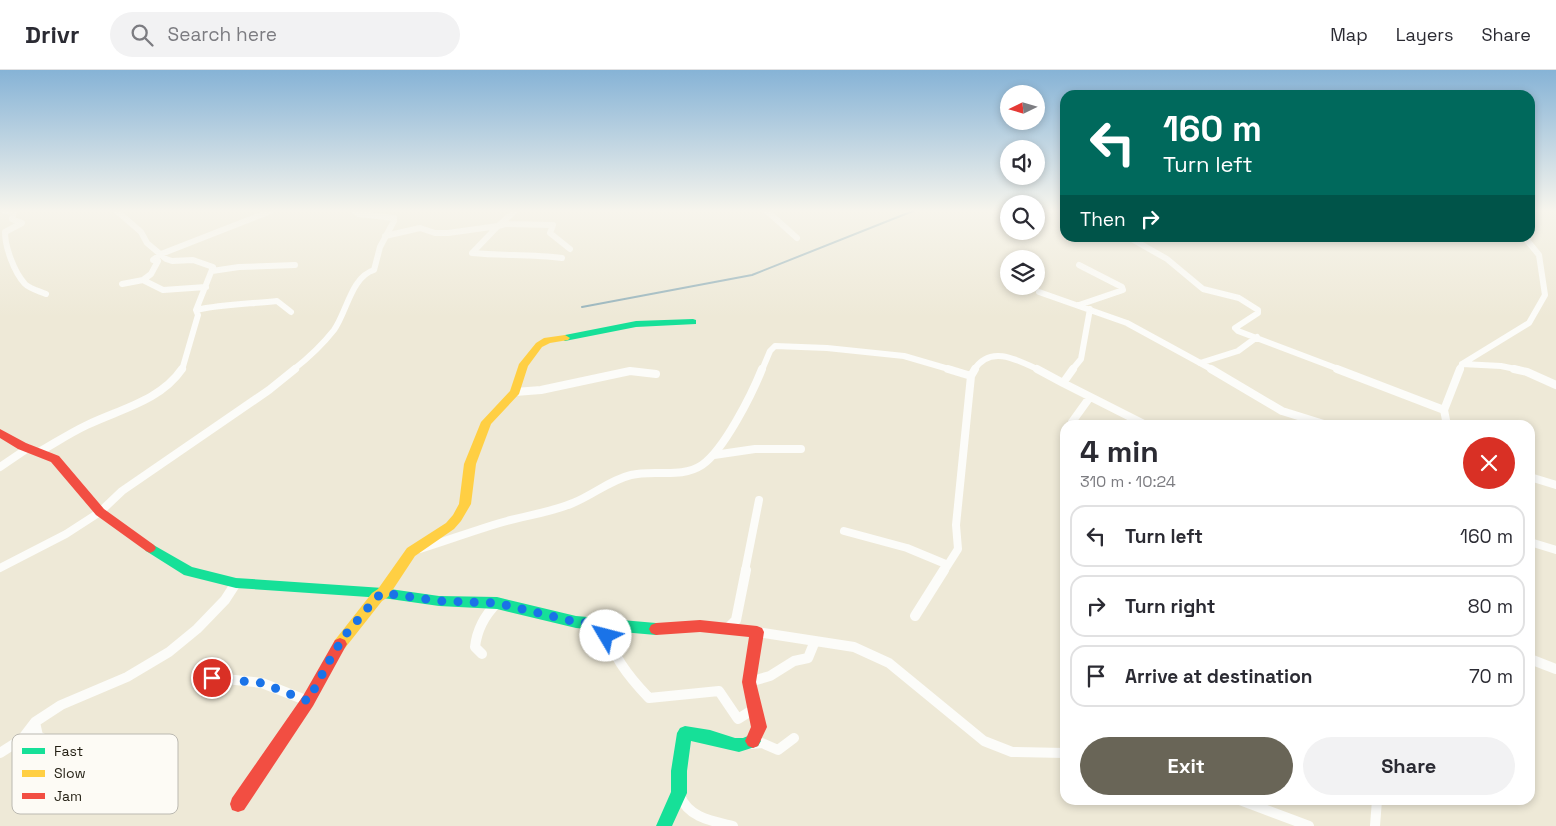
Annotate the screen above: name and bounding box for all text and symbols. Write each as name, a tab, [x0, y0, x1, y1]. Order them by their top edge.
search box	[110, 12, 460, 57]
text: Drivr	[25, 19, 80, 50]
icon: search	[128, 21, 156, 49]
text: Search here	[168, 22, 277, 47]
text: Map	[1330, 23, 1368, 46]
text: Layers	[1396, 23, 1453, 46]
text: Share	[1481, 23, 1531, 46]
north arrow	[1000, 85, 1045, 130]
map controls	[1000, 85, 1045, 295]
text: 160 m	[1163, 107, 1262, 151]
icon: left	[1080, 110, 1145, 175]
button: sound	[1000, 140, 1045, 185]
text: Turn left	[1163, 150, 1253, 178]
button: search	[1000, 195, 1045, 240]
icon: right	[1136, 205, 1164, 233]
text: Then	[1080, 207, 1126, 232]
button: layers	[1000, 250, 1045, 295]
text: 4 min	[1080, 432, 1159, 471]
button: close	[1463, 437, 1515, 489]
text: 310 m · 10:24	[1080, 471, 1176, 492]
icon: left	[1082, 522, 1110, 550]
text: Turn left	[1125, 524, 1203, 549]
text: 160 m	[1460, 524, 1513, 549]
icon: right	[1082, 592, 1110, 620]
text: Turn right	[1125, 594, 1215, 619]
text: 80 m	[1468, 594, 1513, 619]
position arrow	[579, 609, 631, 661]
pin	[191, 657, 233, 699]
icon: arrive	[1082, 662, 1110, 690]
icon: arrive	[198, 664, 226, 692]
text: Arrive at destination	[1125, 664, 1313, 689]
text: 70 m	[1469, 664, 1513, 689]
legend	[12, 734, 178, 814]
button: Exit	[1080, 737, 1293, 795]
button: Share	[1303, 737, 1515, 795]
text: Fast	[54, 742, 83, 760]
text: Slow	[54, 764, 86, 782]
text: Jam	[54, 787, 82, 805]

